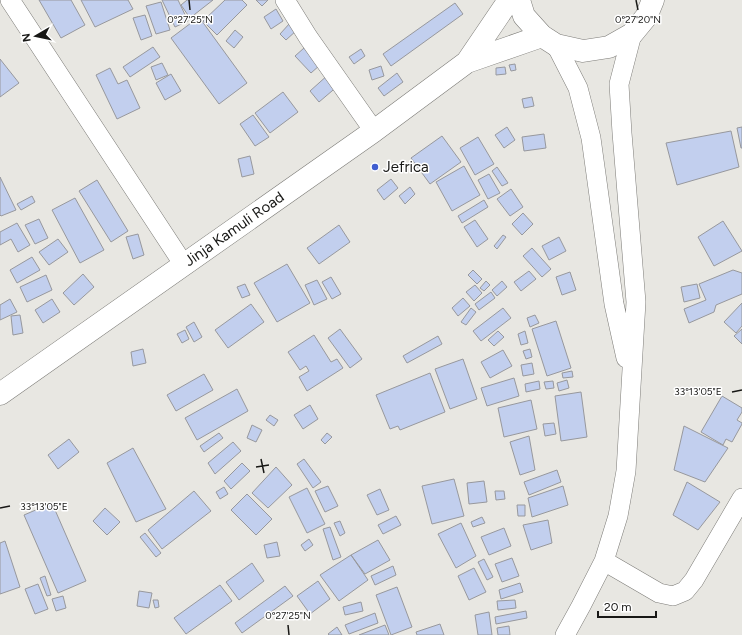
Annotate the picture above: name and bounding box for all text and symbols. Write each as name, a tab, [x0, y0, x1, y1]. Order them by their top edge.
text: 0°27'25"N	[167, 13, 213, 26]
text: 0°27'20"N	[615, 13, 661, 26]
north arrow	[16, 16, 56, 56]
text: N	[20, 32, 34, 43]
place label: Jefrica	[383, 158, 429, 176]
marker: Jefrica	[370, 162, 380, 172]
street label: Jinja Kamuli Road	[181, 188, 287, 270]
text: 33°13'05"E	[674, 385, 722, 398]
text: 33°13'05"E	[20, 500, 68, 513]
scale bar	[598, 593, 656, 619]
text: 20 m	[604, 600, 632, 614]
text: 0°27'25"N	[265, 609, 311, 622]

